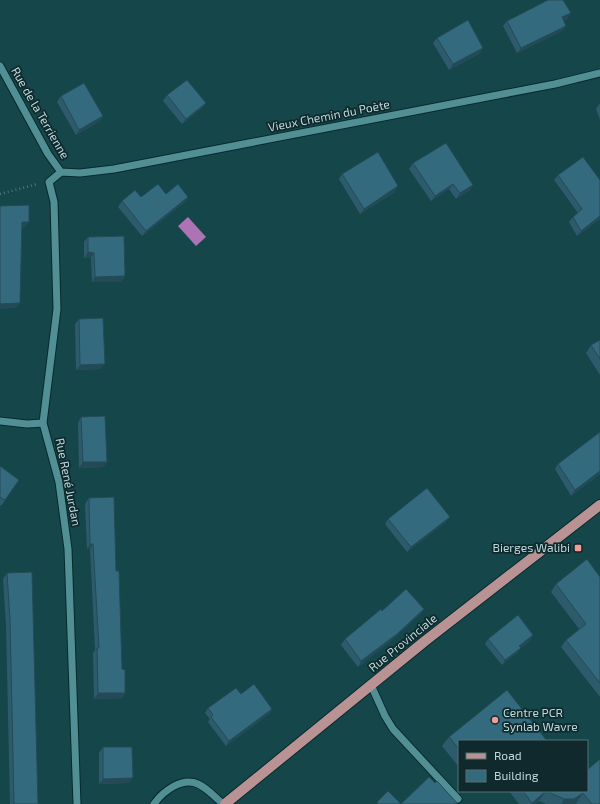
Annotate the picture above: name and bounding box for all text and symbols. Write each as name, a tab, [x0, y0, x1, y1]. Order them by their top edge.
street label: Rue de la Terrienne	[9, 64, 73, 161]
street label: Vieux Chemin du Poète	[267, 96, 391, 134]
street label: Rue René Jurdan	[54, 437, 84, 527]
place label: Bierges Walibi	[492, 540, 570, 554]
marker: Bierges Walibi	[573, 543, 583, 553]
street label: Rue Provinciale	[365, 610, 439, 674]
place label: Centre PCR Synlab Wavre	[503, 705, 578, 733]
marker: Centre PCR Synlab Wavre	[490, 715, 500, 725]
legend	[458, 740, 588, 792]
text: Road	[494, 748, 522, 762]
text: Building	[494, 768, 539, 782]

